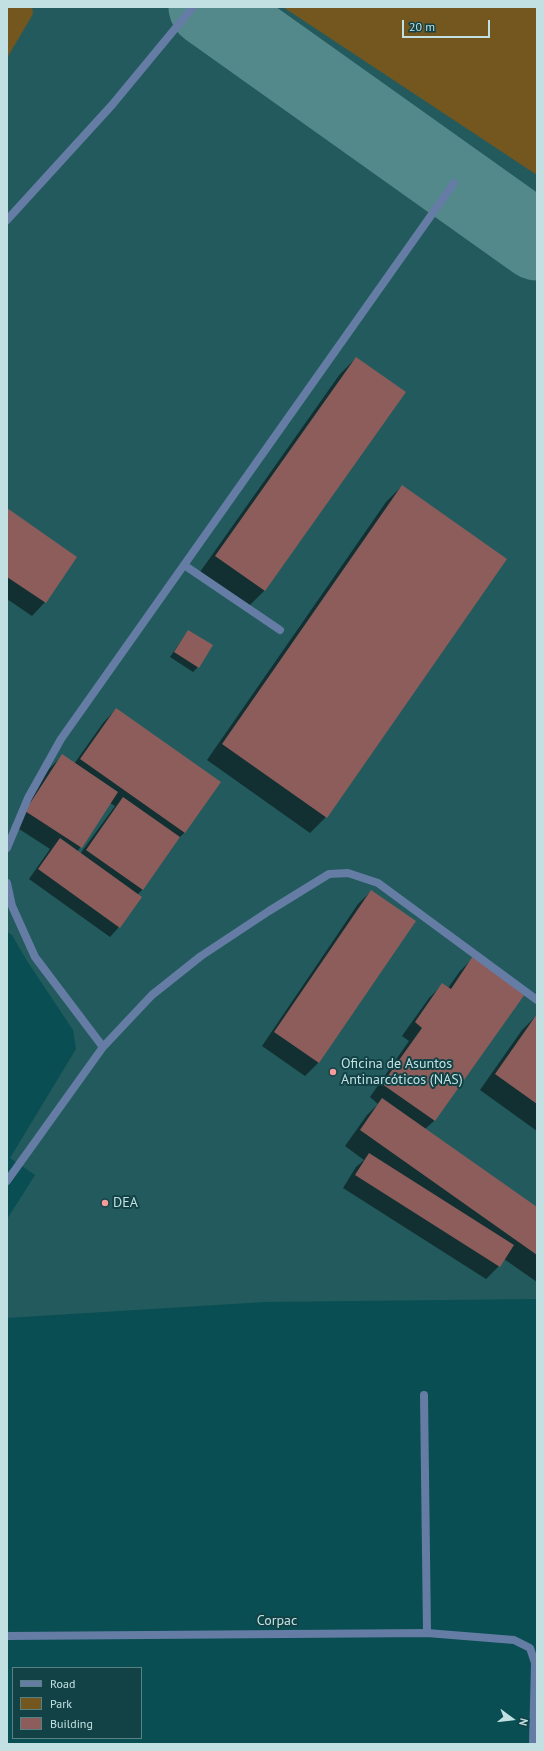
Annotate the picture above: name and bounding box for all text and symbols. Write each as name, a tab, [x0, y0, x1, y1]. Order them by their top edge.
scale bar	[404, 12, 492, 38]
text: 20 m	[409, 19, 435, 34]
place label: Oficina de Asuntos Antinarcóticos (NAS)	[341, 1056, 463, 1088]
marker: Oficina de Asuntos Antinarcóticos (NAS)	[328, 1067, 338, 1077]
place label: DEA	[113, 1195, 138, 1211]
marker: DEA	[100, 1198, 110, 1208]
street label: Corpac	[257, 1613, 297, 1629]
legend	[12, 1667, 142, 1739]
text: Road	[50, 1676, 75, 1691]
text: Park	[50, 1696, 72, 1711]
north arrow	[492, 1699, 532, 1739]
text: Building	[50, 1716, 93, 1731]
text: N	[516, 1717, 531, 1727]

